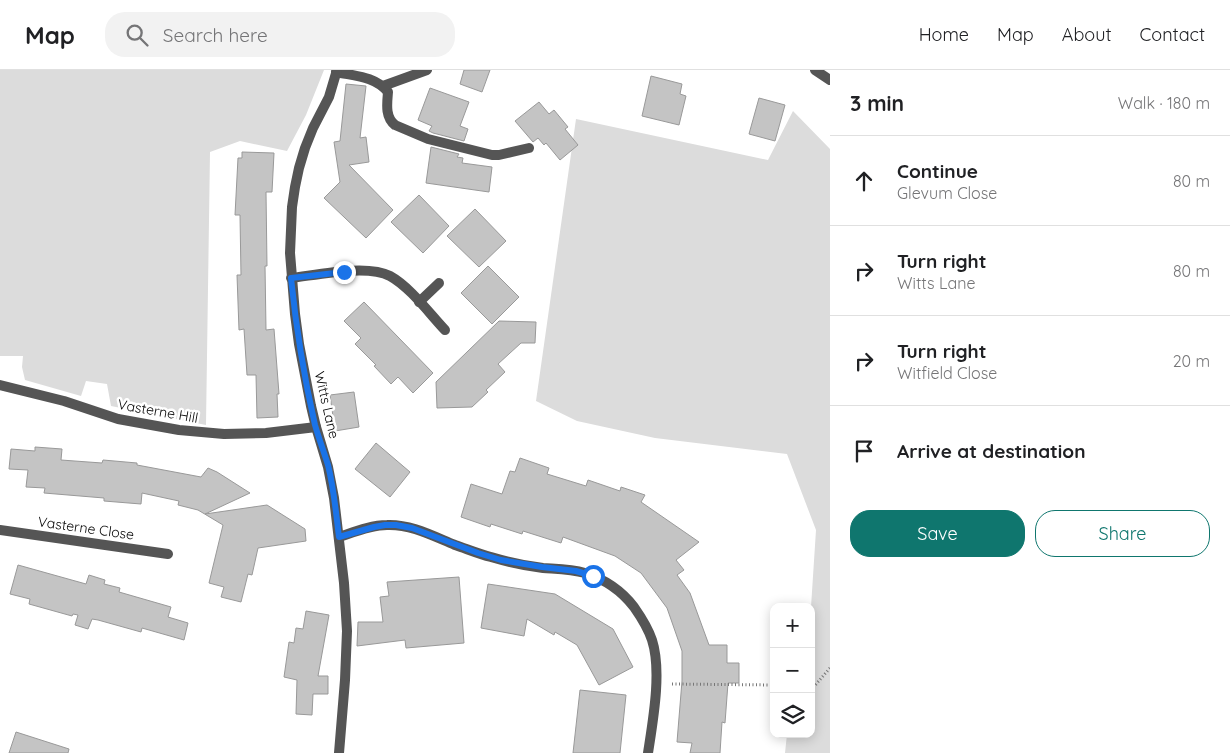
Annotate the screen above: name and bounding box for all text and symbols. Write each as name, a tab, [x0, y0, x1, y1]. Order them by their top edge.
search box	[105, 12, 455, 57]
text: Map	[25, 20, 75, 50]
icon: search	[123, 21, 151, 49]
text: Search here	[163, 23, 268, 47]
text: Home	[919, 23, 969, 46]
text: Map	[997, 23, 1034, 46]
text: About	[1062, 23, 1112, 46]
text: Contact	[1140, 23, 1205, 46]
text: 3 min	[850, 90, 904, 116]
text: Walk · 180 m	[1118, 93, 1210, 113]
text: Continue	[897, 159, 978, 183]
icon: ahead	[850, 167, 878, 195]
text: 80 m	[1173, 171, 1210, 191]
text: Glevum Close	[897, 183, 997, 203]
text: Turn right	[897, 249, 986, 273]
icon: right	[850, 257, 878, 285]
route end	[333, 261, 356, 284]
text: 80 m	[1173, 261, 1210, 281]
text: Witts Lane	[897, 273, 975, 293]
text: Turn right	[897, 339, 986, 363]
icon: right	[850, 347, 878, 375]
text: 20 m	[1173, 351, 1210, 371]
text: Witfield Close	[897, 363, 997, 383]
street label: Witts Lane	[311, 370, 344, 441]
street label: Vasterne Hill	[116, 395, 200, 427]
icon: arrive	[850, 437, 878, 465]
text: Arrive at destination	[897, 439, 1086, 463]
button: Save	[850, 510, 1025, 557]
button: Share	[1035, 510, 1210, 557]
street label: Vasterne Close	[37, 512, 135, 544]
route start	[582, 565, 605, 588]
map controls	[770, 603, 815, 738]
button: +	[770, 603, 815, 648]
button: −	[770, 648, 815, 693]
button: layers	[770, 693, 815, 738]

